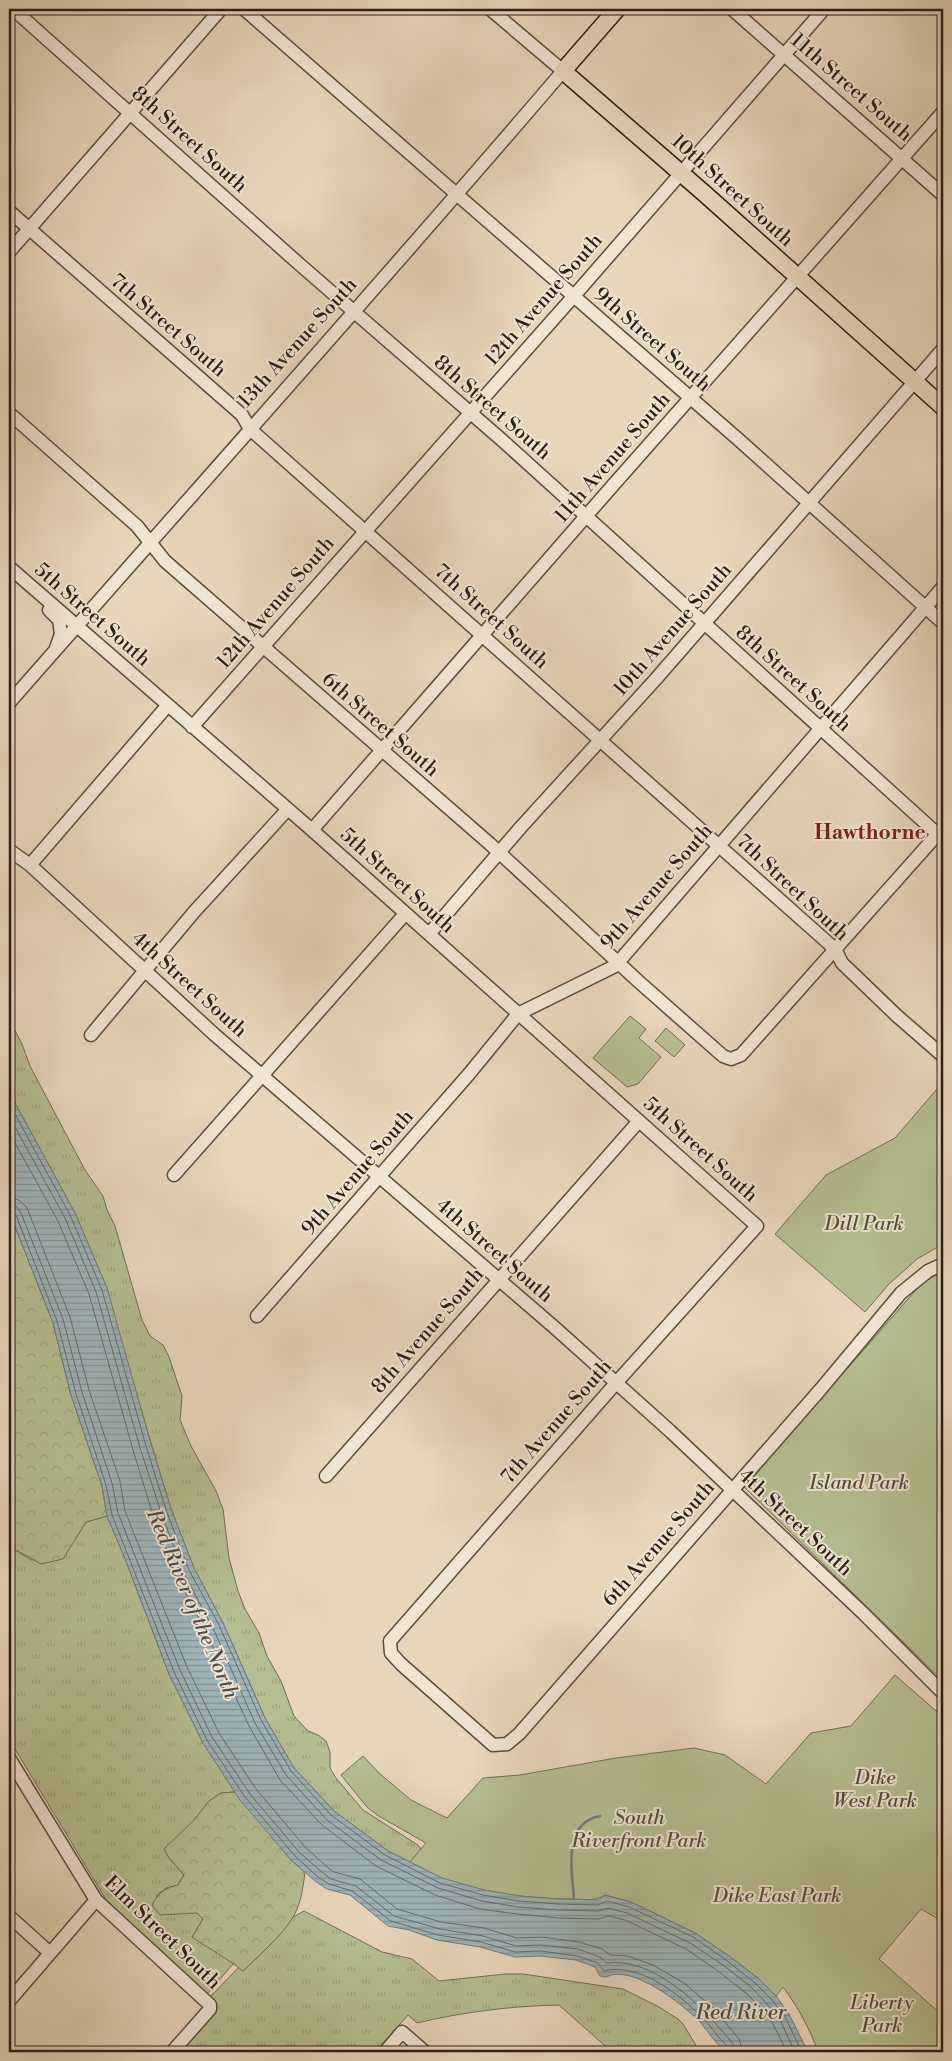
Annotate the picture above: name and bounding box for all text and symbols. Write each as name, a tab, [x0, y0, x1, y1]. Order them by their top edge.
street label: 11th Street South	[785, 28, 917, 148]
street label: 8th Street South	[126, 81, 252, 199]
street label: 10th Street South	[666, 129, 799, 253]
street label: 12th Avenue South	[480, 229, 608, 371]
street label: 7th Street South	[105, 269, 231, 383]
street label: 13th Avenue South	[233, 273, 363, 413]
street label: 9th Street South	[588, 282, 716, 398]
street label: 8th Street South	[428, 350, 556, 466]
street label: 11th Avenue South	[550, 388, 676, 528]
street label: 12th Avenue South	[212, 532, 340, 674]
street label: 5th Street South	[29, 558, 155, 672]
street label: 10th Avenue South	[608, 558, 738, 702]
street label: 7th Street South	[429, 559, 553, 675]
street label: 8th Street South	[730, 620, 856, 738]
street label: 6th Street South	[316, 667, 444, 783]
street label: 9th Avenue South	[595, 819, 719, 955]
district label: Hawthorne	[814, 820, 926, 846]
street label: 5th Street South	[334, 823, 460, 939]
street label: 7th Street South	[730, 829, 854, 947]
street label: 4th Street South	[126, 927, 252, 1044]
street label: 5th Street South	[637, 1092, 763, 1208]
street label: 9th Avenue South	[296, 1105, 420, 1241]
street label: 4th Street South	[430, 1193, 558, 1309]
park label: Dill Park	[823, 1212, 904, 1237]
street label: 8th Avenue South	[366, 1263, 490, 1399]
street label: 7th Avenue South	[496, 1355, 618, 1489]
street label: 4th Street South	[733, 1464, 857, 1582]
park label: Island Park	[808, 1471, 909, 1496]
street label: 6th Avenue South	[597, 1476, 721, 1612]
water label: Red River of the North	[140, 1504, 244, 1703]
park label: Dike West Park	[833, 1766, 917, 1814]
park label: South Riverfront Park	[570, 1806, 707, 1854]
street label: Elm Street South	[98, 1871, 226, 1995]
park label: Dike East Park	[712, 1884, 841, 1909]
park label: Liberty Park	[849, 1991, 914, 2039]
water label: Red River	[695, 2000, 788, 2026]

